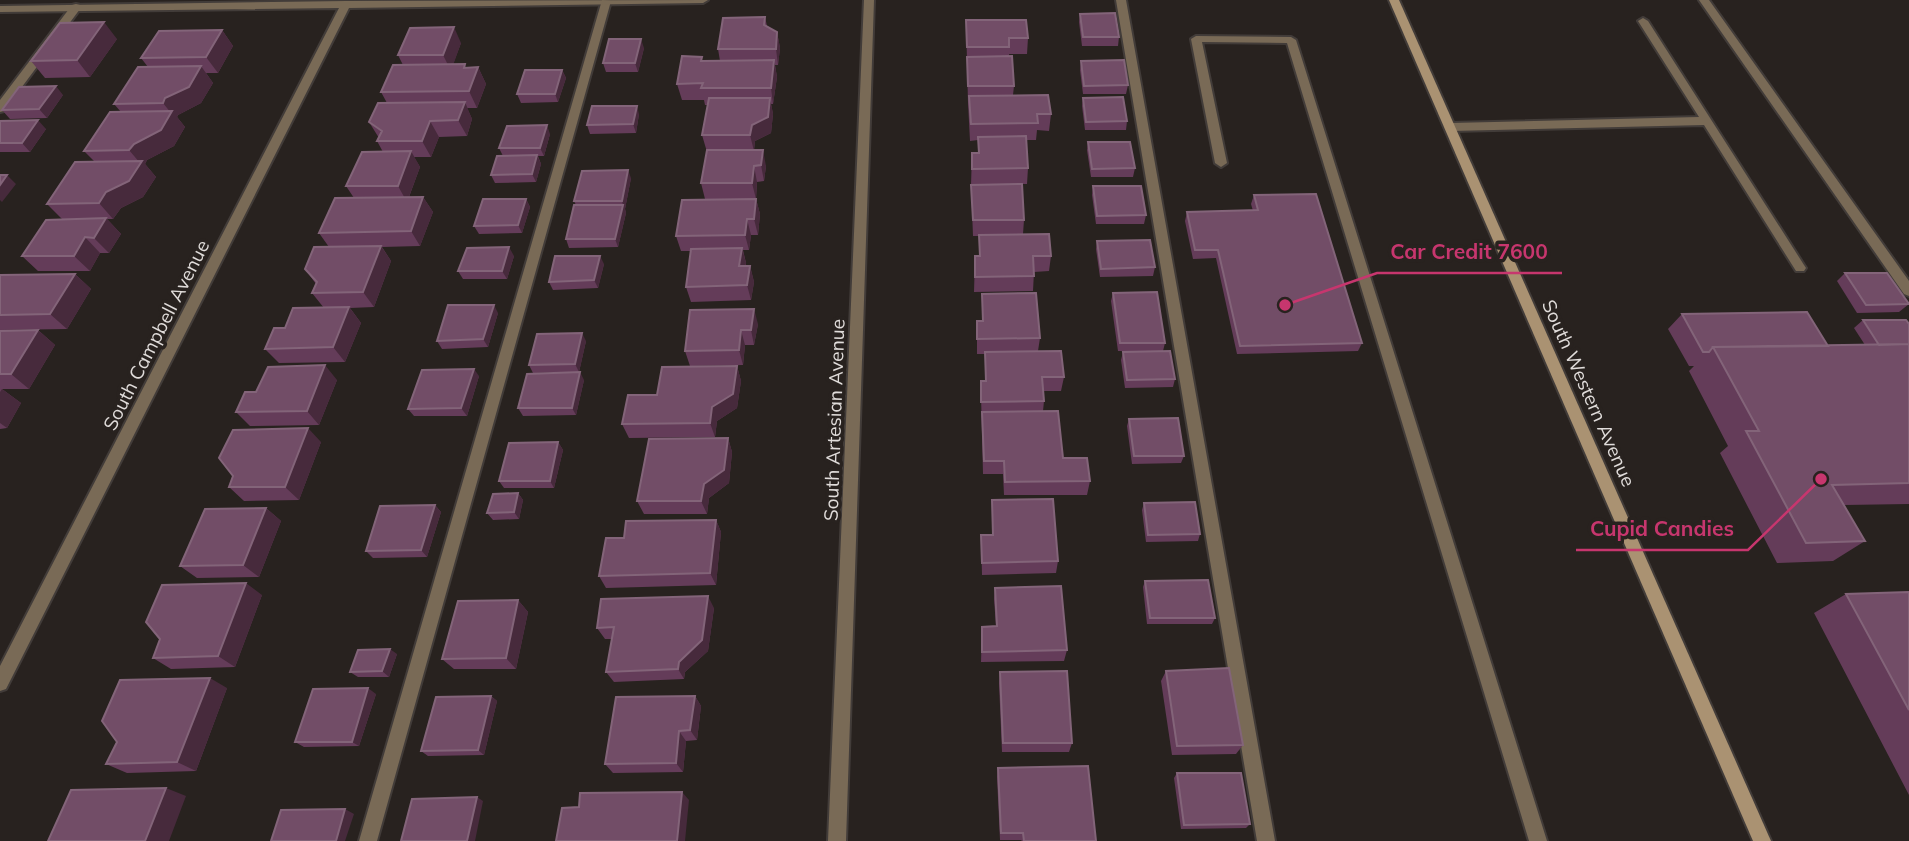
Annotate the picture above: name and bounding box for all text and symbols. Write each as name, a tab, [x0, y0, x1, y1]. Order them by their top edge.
callout: Car Credit 7600	[1377, 231, 1562, 273]
street label: South Campbell Avenue	[98, 236, 214, 434]
text: Car Credit 7600	[1390, 238, 1548, 264]
street label: South Western Avenue	[1537, 296, 1641, 490]
street label: South Artesian Avenue	[818, 319, 850, 521]
callout: Cupid Candies	[1576, 508, 1748, 550]
text: Cupid Candies	[1590, 515, 1734, 541]

